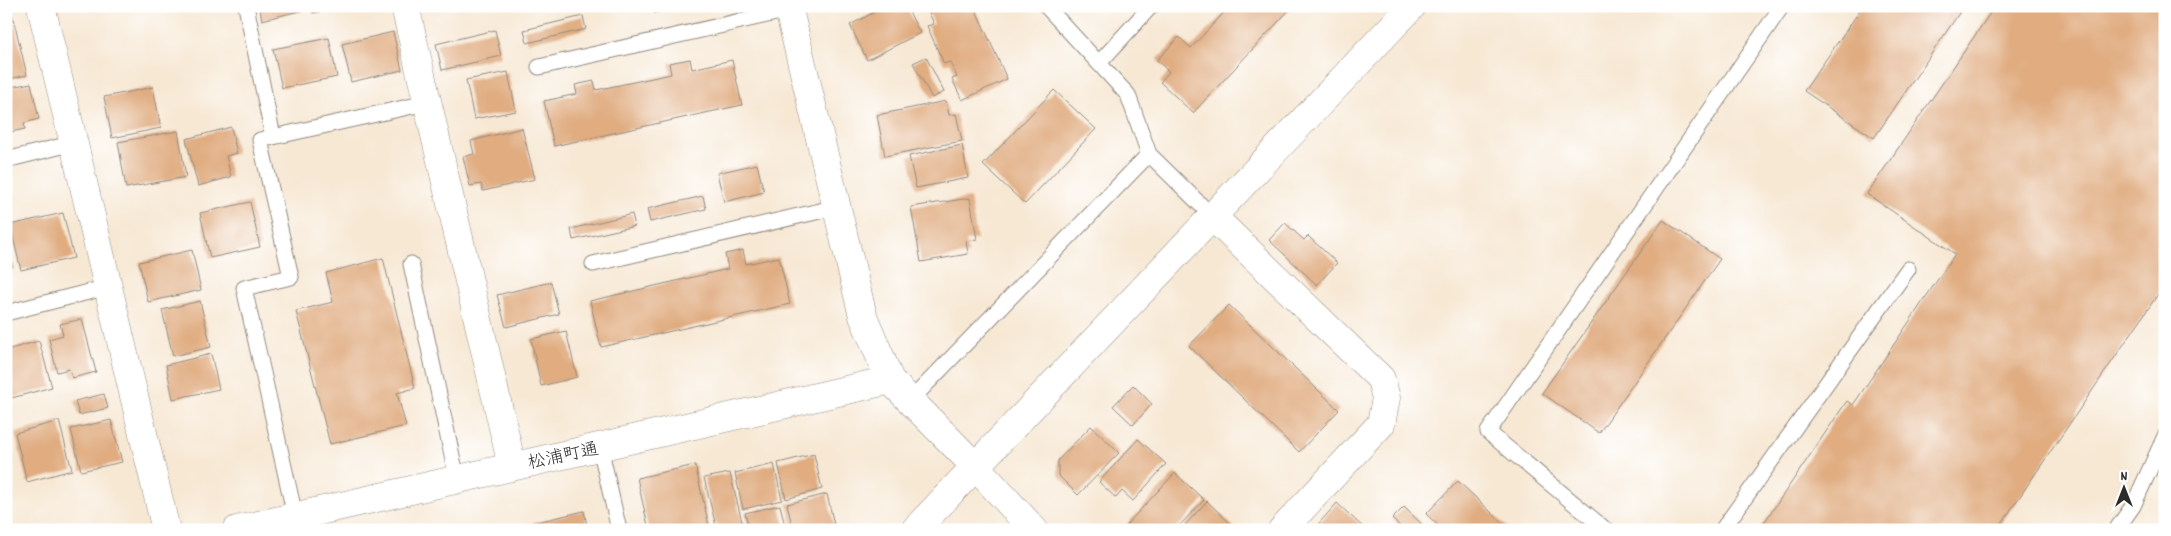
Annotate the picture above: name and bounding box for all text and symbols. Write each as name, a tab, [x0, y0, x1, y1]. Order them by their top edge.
street label: 松浦町通	[526, 438, 601, 477]
north arrow	[2098, 464, 2148, 514]
text: N	[2121, 467, 2128, 487]

